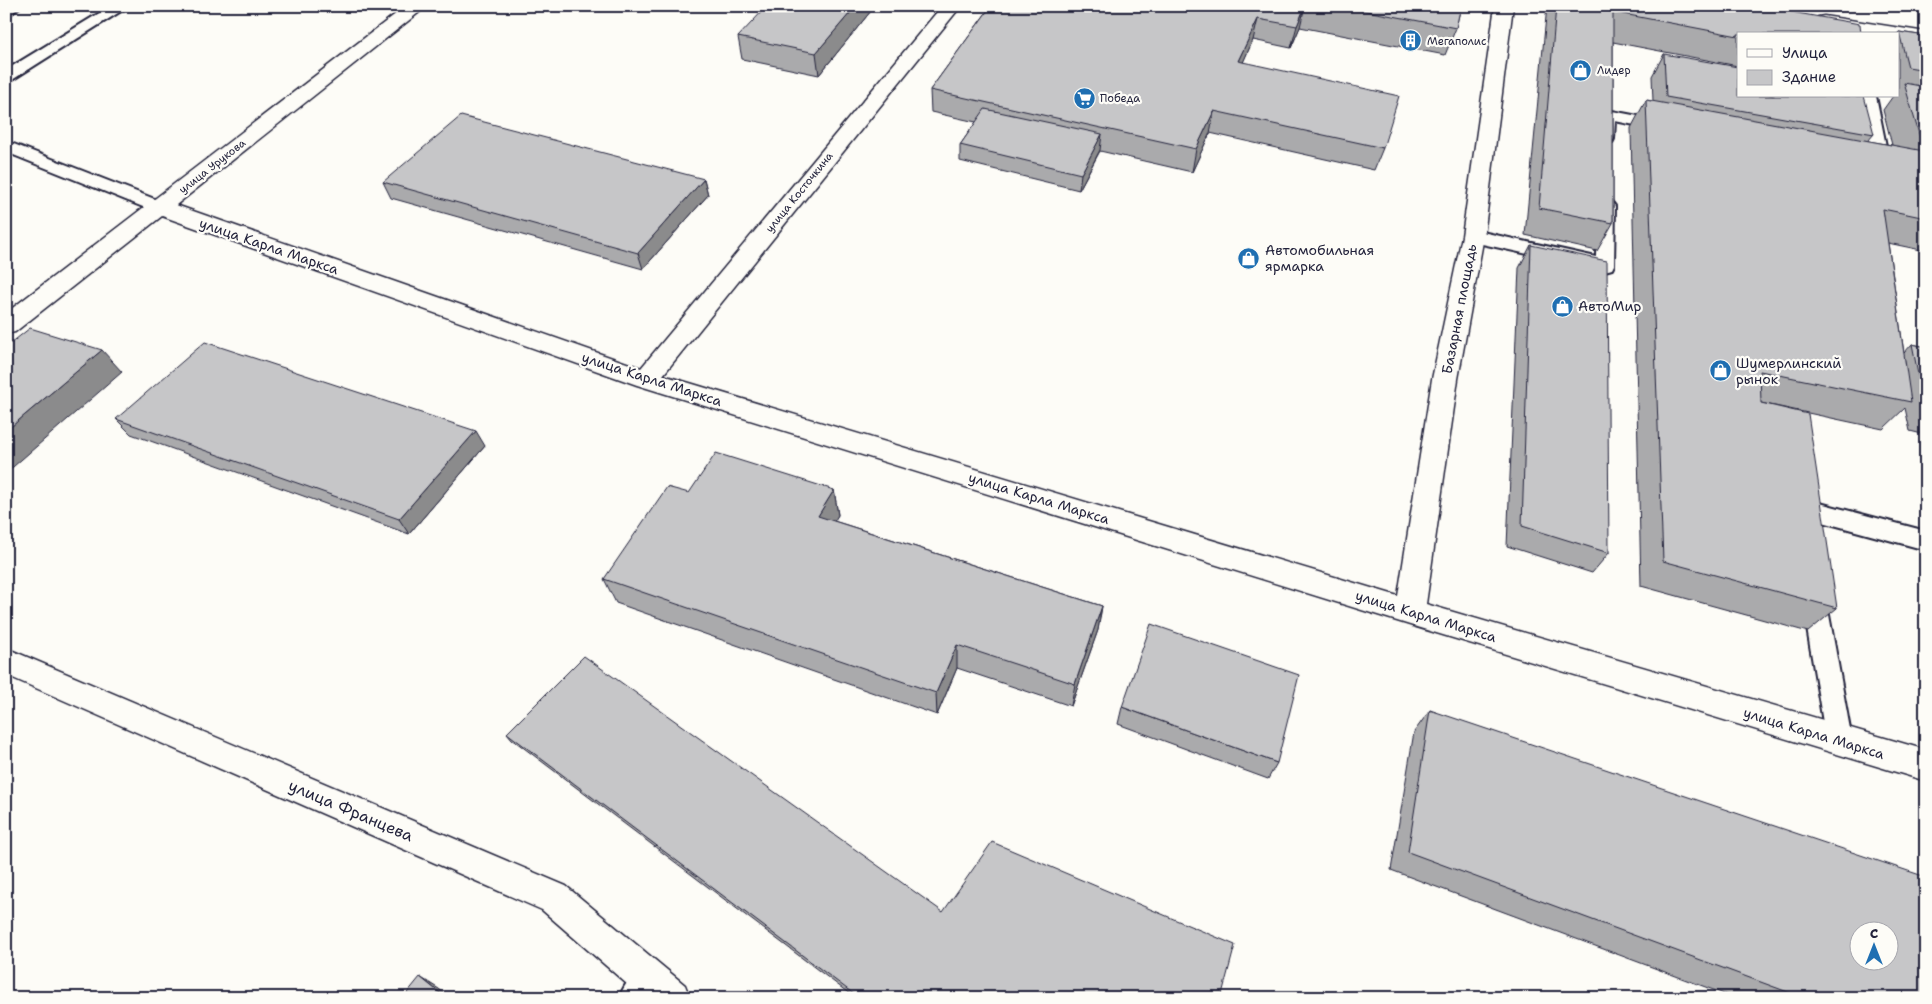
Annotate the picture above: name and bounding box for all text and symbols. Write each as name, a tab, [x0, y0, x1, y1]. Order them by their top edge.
building icon: Мегаполис	[1399, 29, 1423, 53]
legend	[1737, 32, 1900, 98]
place label: Мегаполис	[1427, 34, 1487, 49]
text: Улица	[1782, 43, 1828, 63]
shop icon: Лидер	[1569, 58, 1593, 82]
place label: Лидер	[1597, 63, 1631, 78]
text: Здание	[1782, 67, 1836, 87]
supermarket icon: Победа	[1072, 86, 1096, 110]
place label: Победа	[1100, 91, 1140, 106]
street label: улица Урукова	[176, 135, 249, 197]
street label: улица Косточкина	[762, 149, 837, 236]
street label: улица Карла Маркса	[197, 214, 341, 278]
place label: Автомобильная ярмарка	[1265, 241, 1374, 275]
street label: Базарная площадь	[1438, 242, 1480, 376]
shop icon: Автомобильная ярмарка	[1237, 246, 1261, 270]
shop icon: АвтоМир	[1550, 294, 1574, 318]
place label: АвтоМир	[1578, 297, 1641, 315]
street label: улица Карла Маркса	[580, 348, 725, 410]
place label: Шумерлинский рынок	[1736, 354, 1841, 388]
shop icon: Шумерлинский рынок	[1708, 359, 1732, 383]
street label: улица Карла Маркса	[966, 468, 1112, 528]
street label: улица Карла Маркса	[1353, 586, 1499, 646]
street label: улица Карла Маркса	[1741, 703, 1887, 763]
street label: улица Францева	[285, 775, 416, 846]
north arrow	[1850, 922, 1900, 972]
text: С	[1870, 924, 1878, 942]

